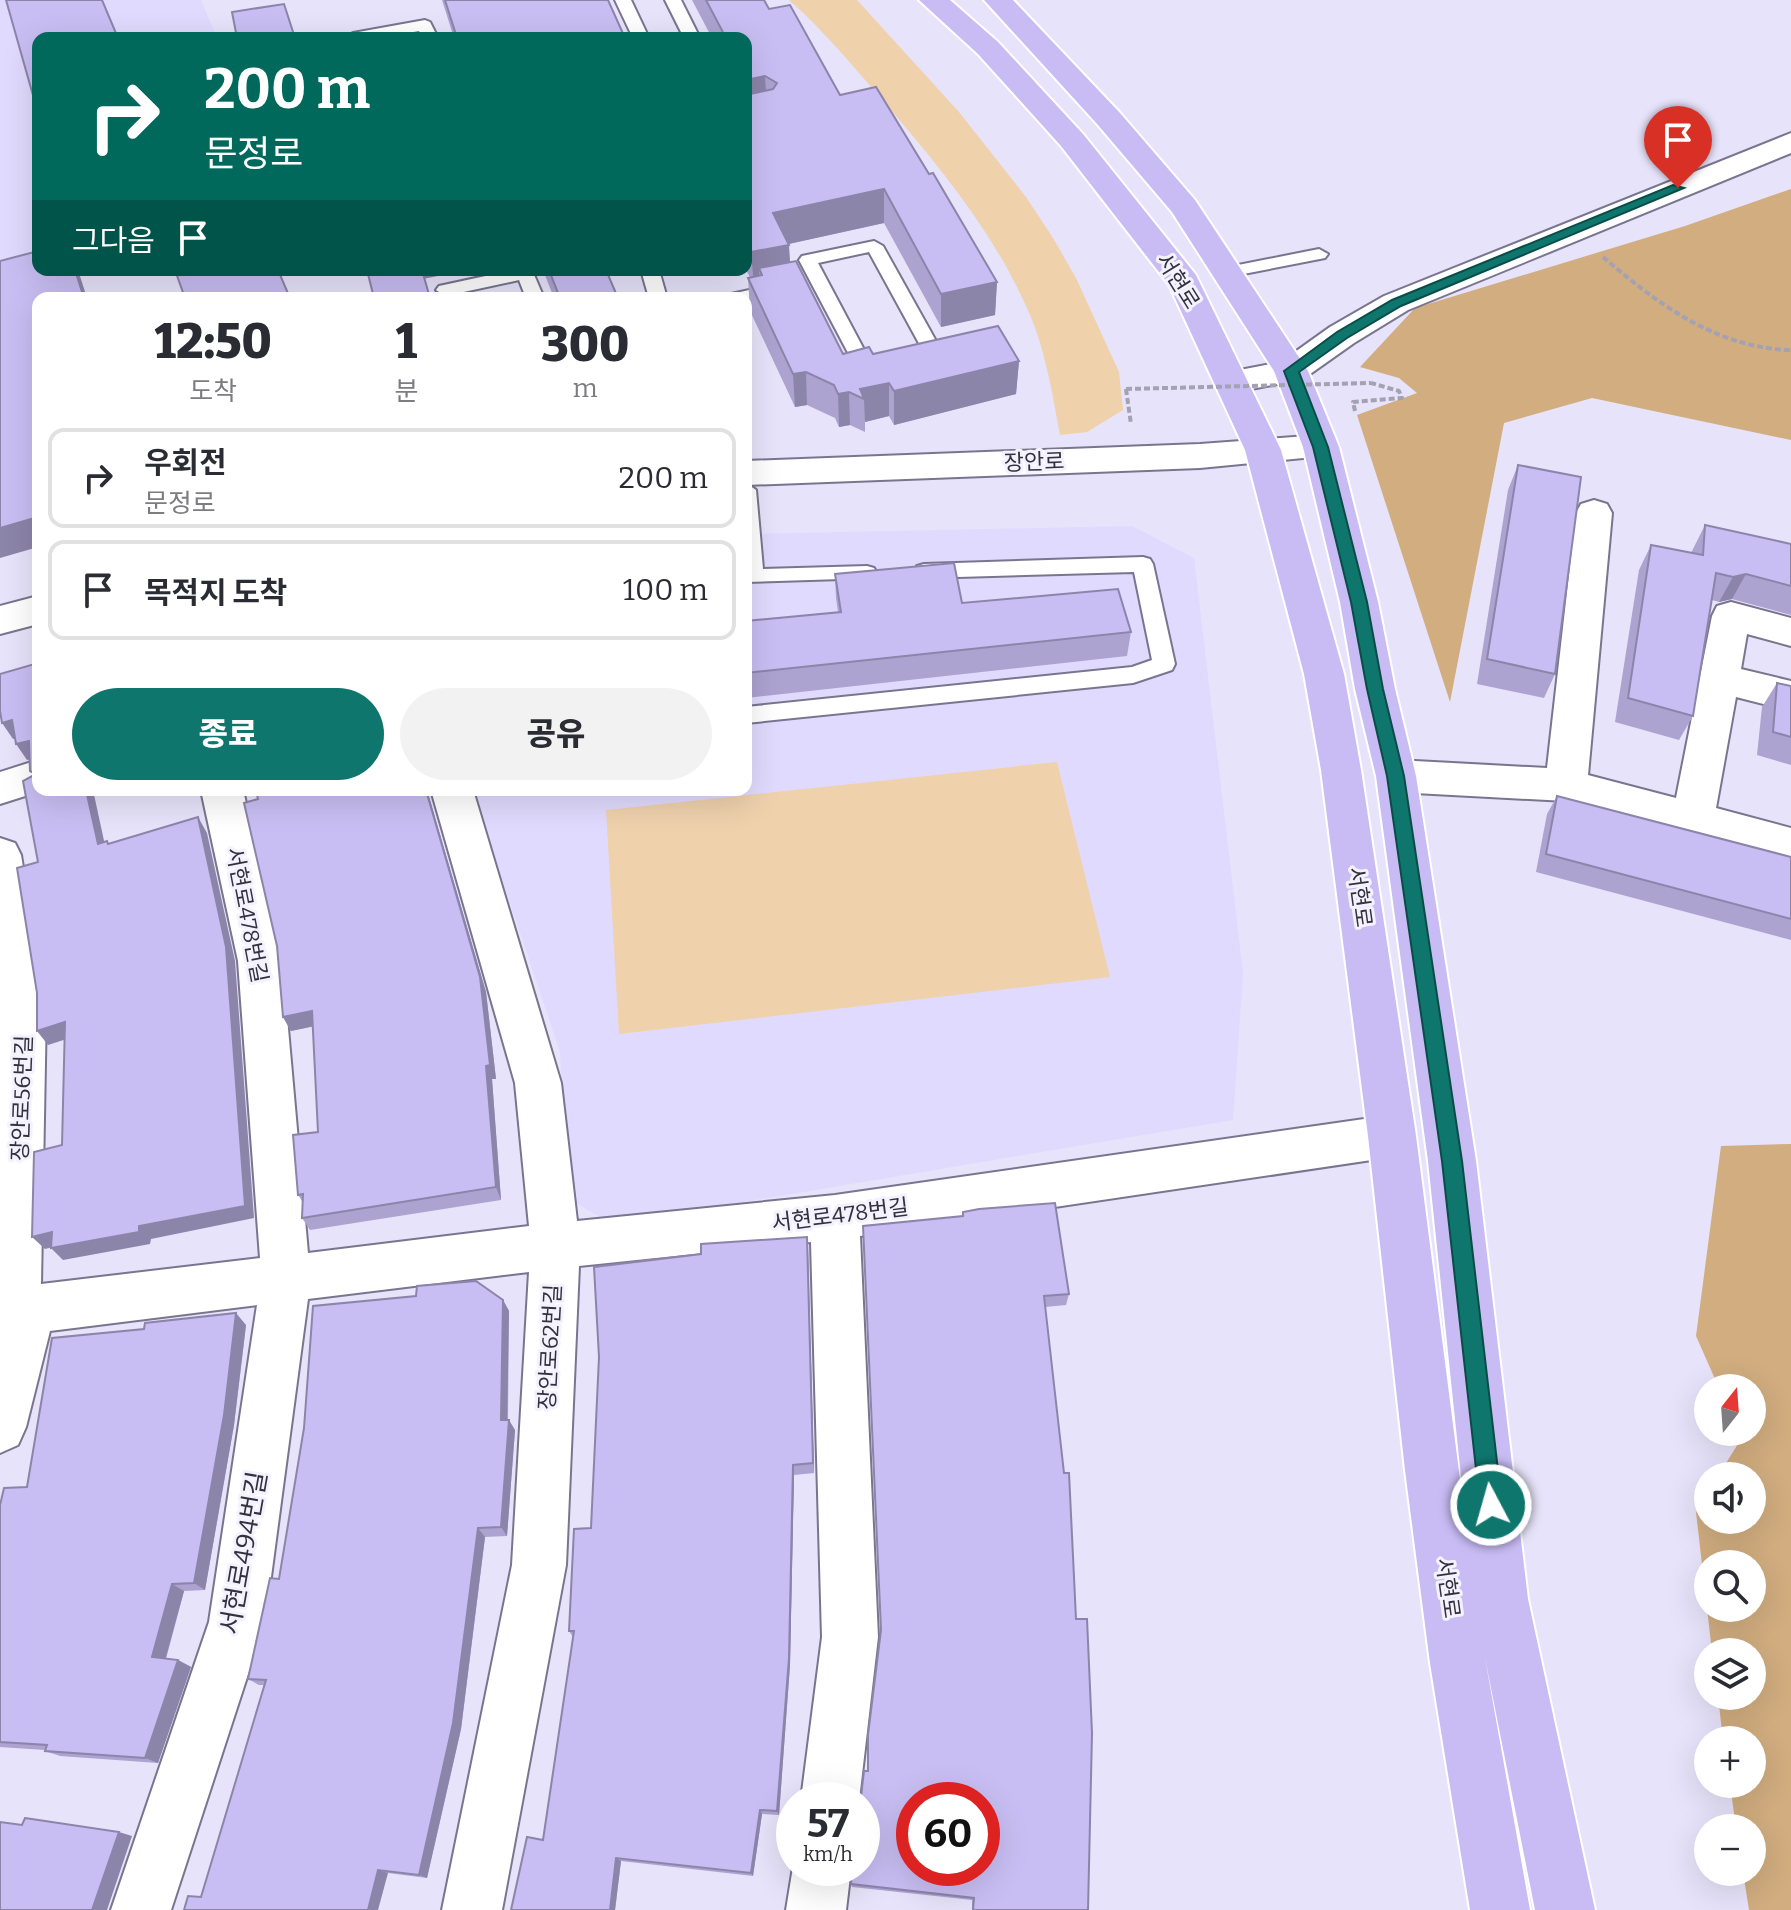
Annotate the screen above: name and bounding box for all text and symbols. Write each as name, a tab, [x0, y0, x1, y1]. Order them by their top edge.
text: 200 m	[204, 56, 370, 123]
icon: right	[72, 64, 176, 168]
pin	[1644, 106, 1712, 188]
icon: arrive	[1656, 118, 1700, 162]
text: 문정로	[204, 132, 303, 176]
icon: arrive	[171, 216, 215, 260]
text: 그다음	[72, 223, 155, 259]
street label: 서현로	[1150, 248, 1206, 314]
text: 12:50	[155, 313, 272, 371]
text: 1	[396, 313, 417, 371]
text: 300	[541, 316, 629, 374]
text: m	[573, 373, 598, 404]
text: 도착	[189, 376, 237, 407]
text: 분	[394, 376, 418, 407]
text: 우회전	[144, 445, 227, 481]
street label: 장안로	[1003, 447, 1065, 477]
icon: right	[76, 456, 120, 500]
text: 200 m	[619, 460, 708, 496]
text: 문정로	[144, 488, 216, 519]
icon: arrive	[76, 568, 120, 612]
text: 100 m	[623, 572, 708, 608]
text: 목적지 도착	[144, 575, 287, 611]
button: 종료	[72, 688, 384, 780]
button: 공유	[400, 688, 712, 780]
street label: 서현로478번길	[221, 845, 273, 985]
street label: 서현로	[1342, 865, 1378, 929]
street label: 장안로56번길	[6, 1035, 38, 1161]
street label: 서현로478번길	[770, 1193, 910, 1237]
street label: 장안로62번길	[533, 1283, 567, 1411]
north arrow	[1694, 1374, 1766, 1446]
map controls	[1694, 1374, 1766, 1886]
button: sound	[1694, 1462, 1766, 1534]
position arrow	[1449, 1463, 1533, 1547]
street label: 서현로494번길	[214, 1469, 274, 1637]
button: search	[1694, 1550, 1766, 1622]
street label: 서현로	[1430, 1556, 1466, 1620]
button: layers	[1694, 1638, 1766, 1710]
button: +	[1694, 1726, 1766, 1798]
speed limit sign: 60	[896, 1782, 1000, 1886]
text: 57	[807, 1800, 849, 1848]
button: −	[1694, 1814, 1766, 1886]
text: km/h	[803, 1842, 853, 1866]

